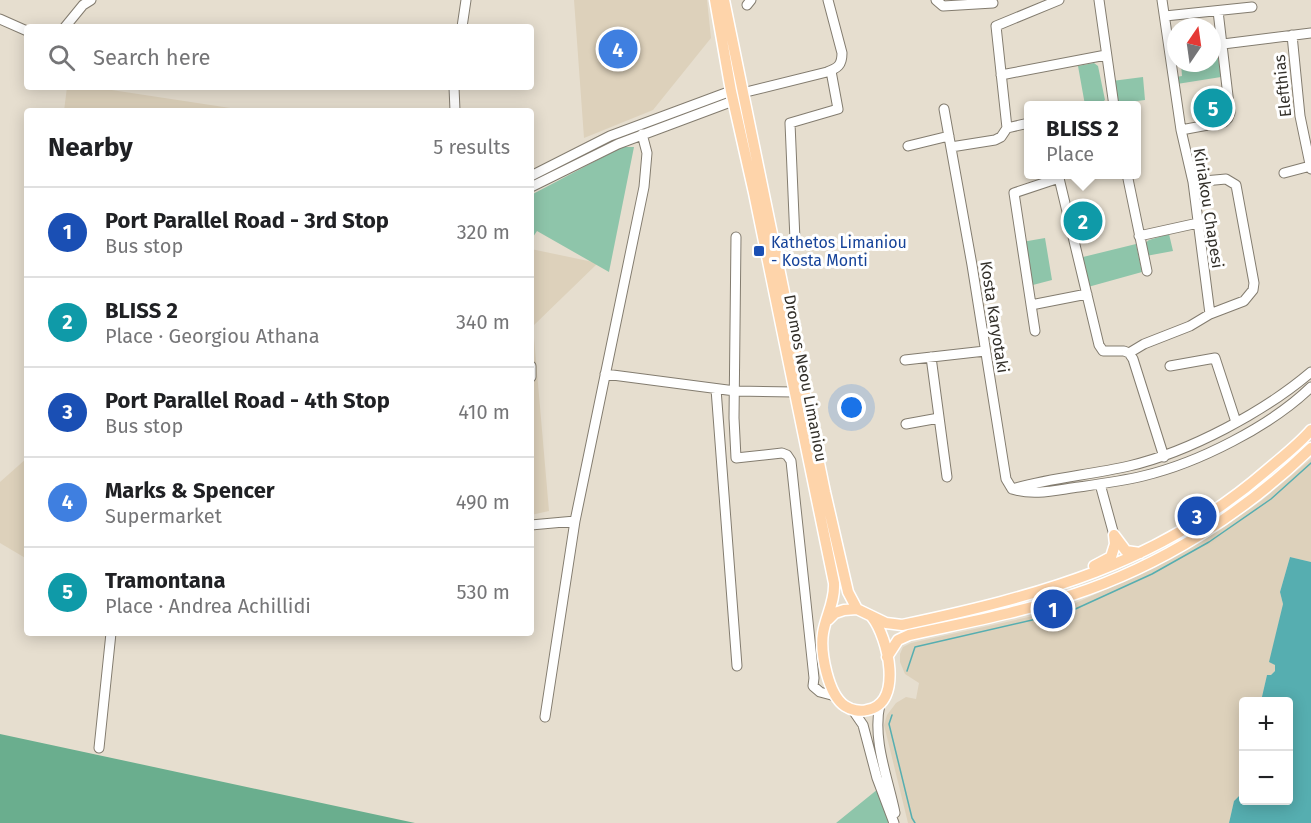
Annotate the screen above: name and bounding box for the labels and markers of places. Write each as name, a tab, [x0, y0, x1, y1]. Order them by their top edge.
pin: 4	[598, 26, 638, 72]
pin: 5	[1194, 86, 1232, 130]
pin: 2	[1064, 198, 1102, 244]
place label: Kathetos Limaniou - Kosta Monti	[771, 233, 907, 270]
marker: Kathetos Limaniou - Kosta Monti	[752, 244, 766, 258]
pin: 3	[1178, 494, 1216, 538]
pin: 1	[1034, 586, 1072, 632]

